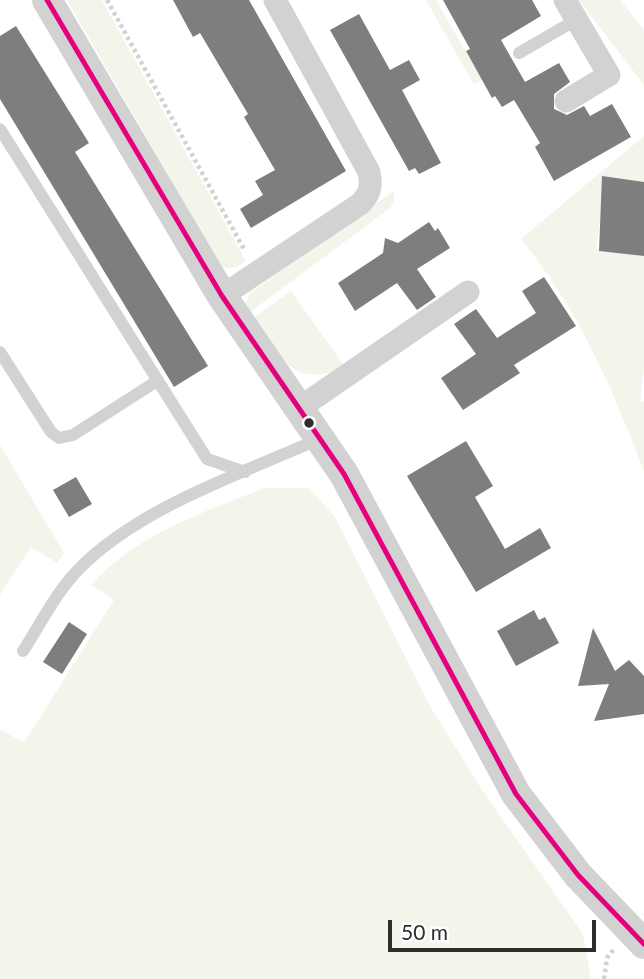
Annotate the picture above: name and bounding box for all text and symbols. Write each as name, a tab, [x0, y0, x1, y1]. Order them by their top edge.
unlabelled marker	[302, 416, 316, 430]
scale bar	[392, 906, 600, 950]
text: 50 m	[401, 919, 448, 944]

